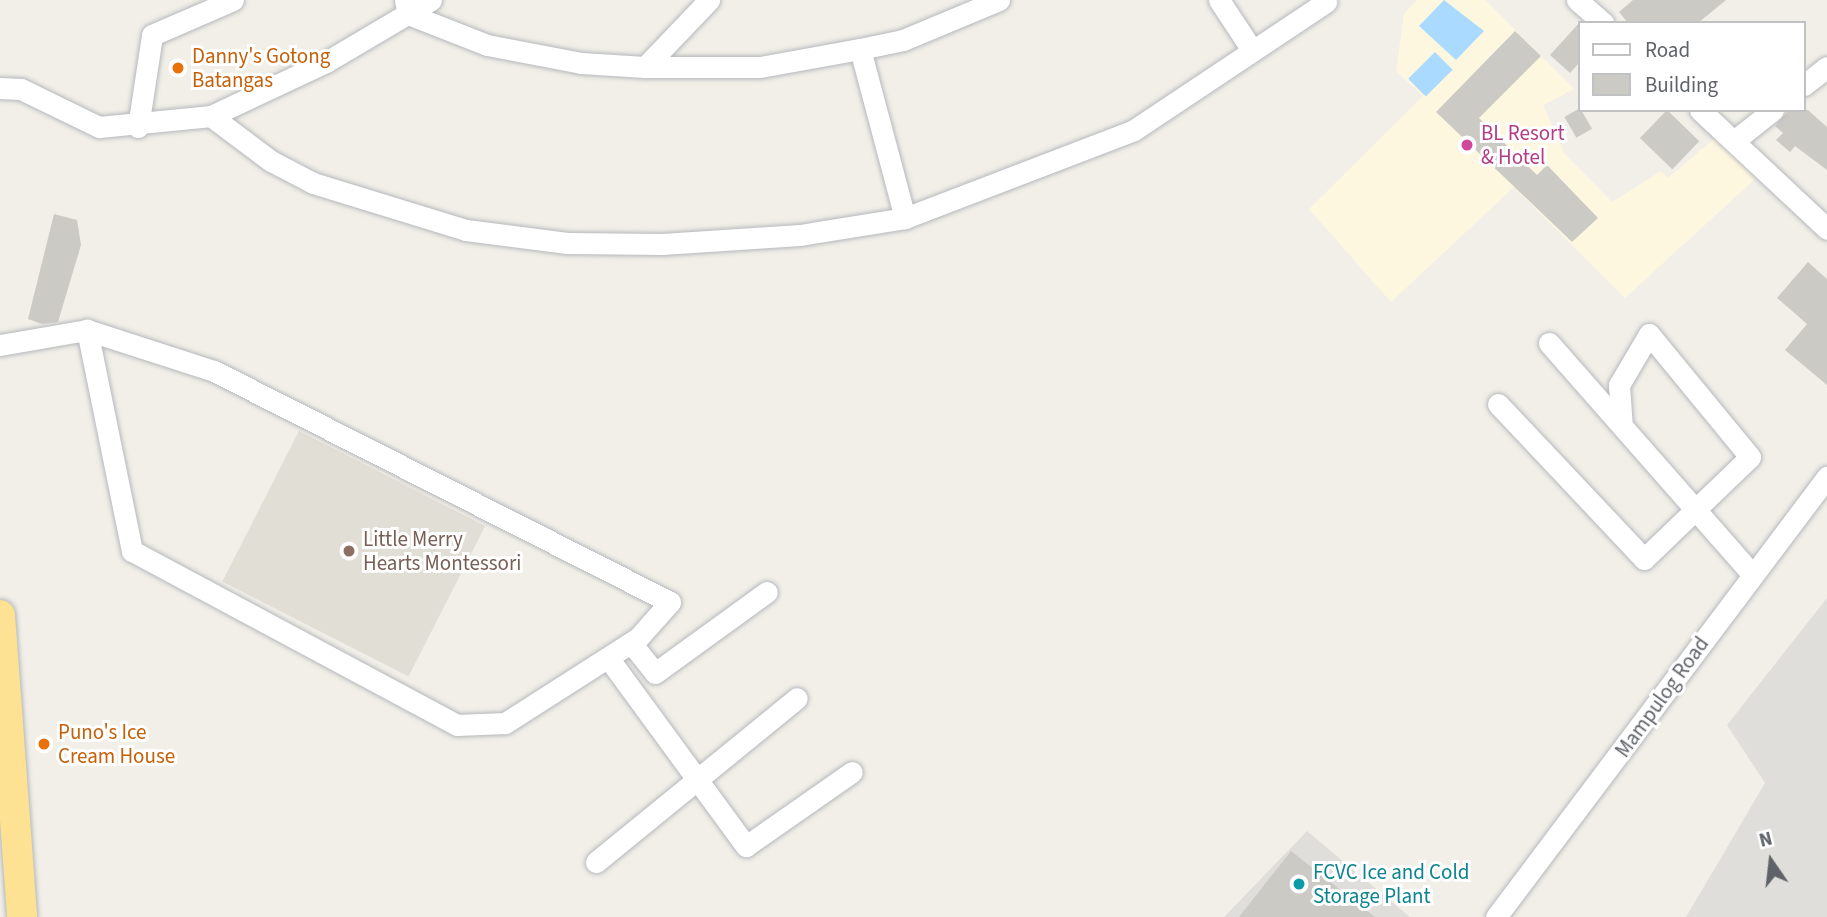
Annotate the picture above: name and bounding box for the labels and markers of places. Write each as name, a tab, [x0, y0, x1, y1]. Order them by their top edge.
place label: Danny's Gotong Batangas	[192, 43, 330, 93]
marker: Danny's Gotong Batangas	[170, 60, 186, 76]
place label: BL Resort & Hotel	[1481, 120, 1564, 170]
marker: BL Resort & Hotel	[1459, 137, 1475, 153]
place label: Little Merry Hearts Montessori	[363, 526, 521, 576]
marker: Little Merry Hearts Montessori	[341, 543, 357, 559]
place label: Puno's Ice Cream House	[58, 719, 175, 769]
marker: Puno's Ice Cream House	[36, 736, 52, 752]
place label: FCVC Ice and Cold Storage Plant	[1313, 859, 1469, 909]
marker: FCVC Ice and Cold Storage Plant	[1291, 876, 1307, 892]

